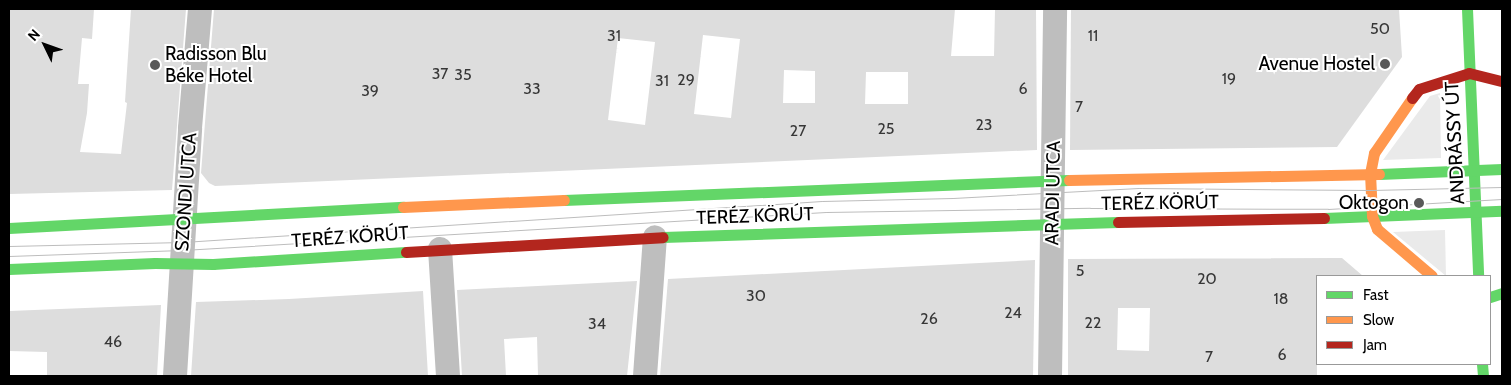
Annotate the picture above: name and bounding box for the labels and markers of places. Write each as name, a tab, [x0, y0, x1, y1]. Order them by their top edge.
place label: Radisson Blu Béke Hotel	[165, 43, 267, 87]
place label: Avenue Hostel	[1258, 53, 1375, 75]
marker: Avenue Hostel	[1379, 58, 1391, 70]
marker: Radisson Blu Béke Hotel	[149, 59, 161, 71]
place label: Oktogon	[1339, 192, 1409, 214]
marker: Oktogon	[1413, 197, 1425, 209]

